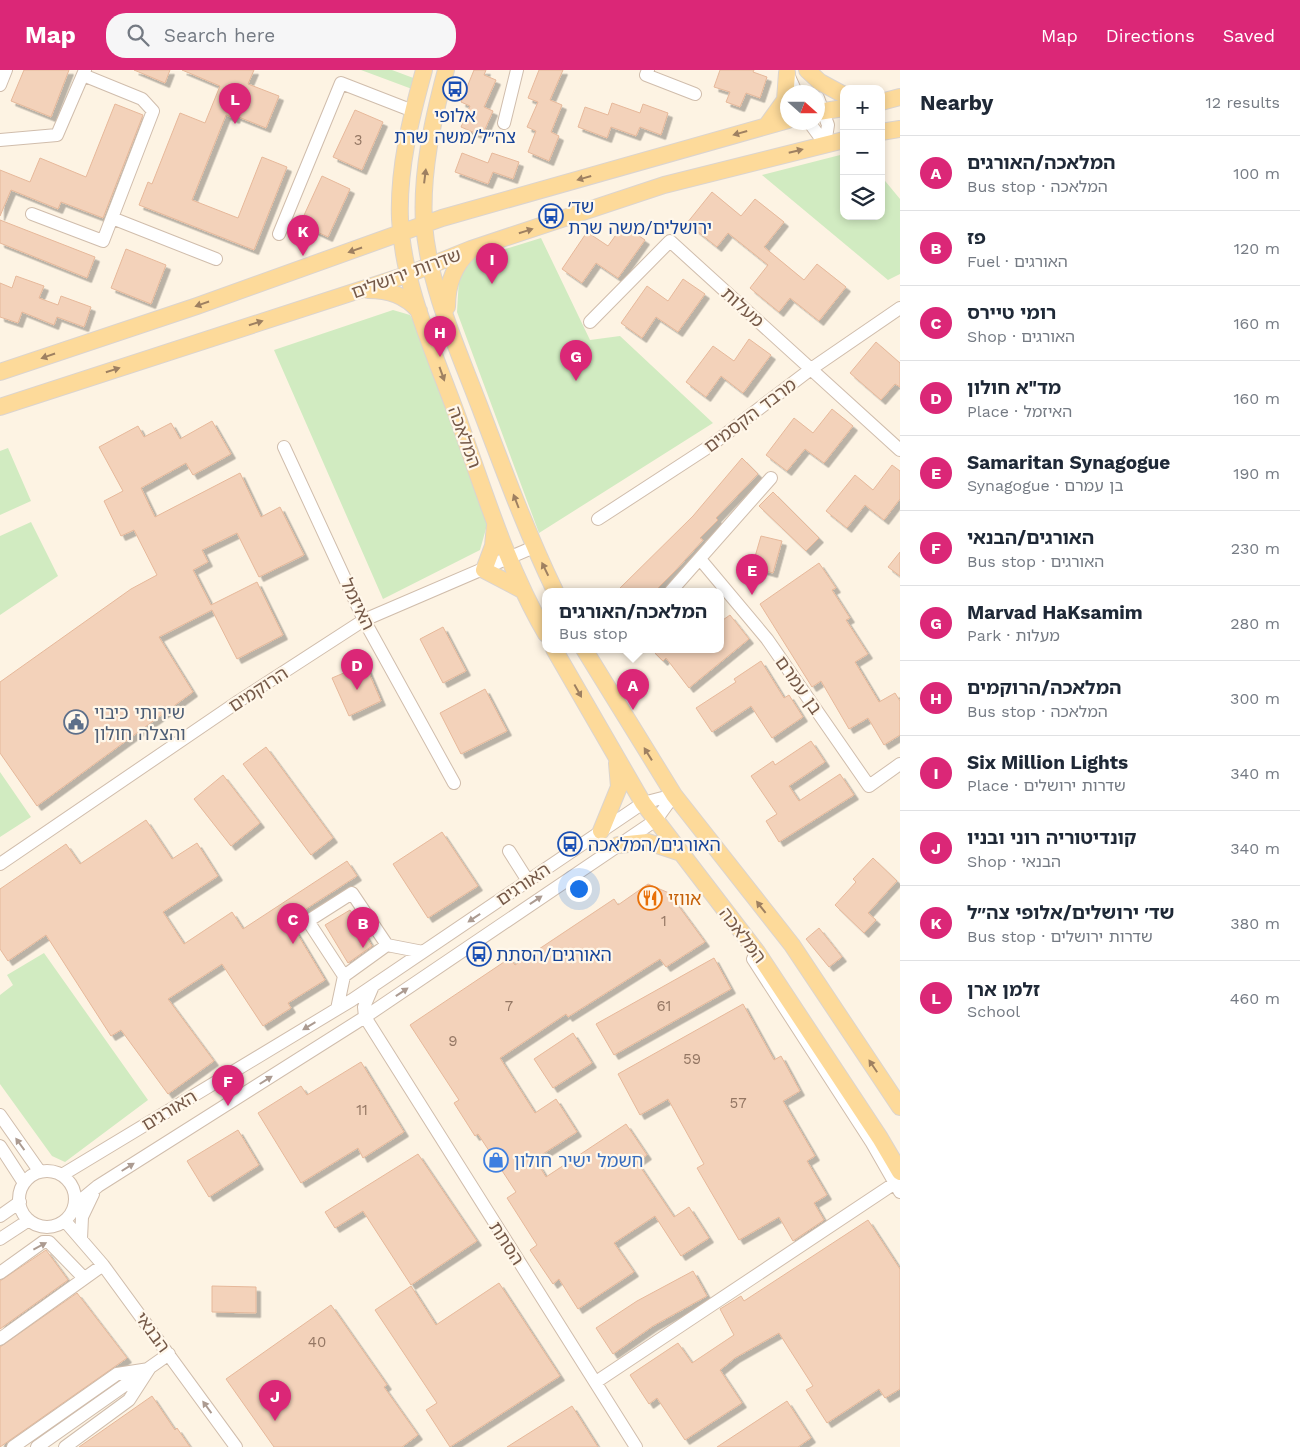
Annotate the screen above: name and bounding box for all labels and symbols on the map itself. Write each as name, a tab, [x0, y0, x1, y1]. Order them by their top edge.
bus stop icon: אלופי צה״ל/משה שרת	[442, 76, 468, 102]
pin: L	[219, 83, 251, 124]
north arrow	[780, 85, 825, 130]
place label: אלופי צה״ל/משה שרת	[394, 105, 516, 147]
one-way arrow	[733, 129, 748, 137]
house number: 3	[354, 131, 362, 149]
one-way arrow	[788, 146, 803, 154]
one-way arrow	[421, 168, 429, 184]
one-way arrow	[577, 174, 592, 182]
place label: שד׳ ירושלים/משה שרת	[568, 196, 712, 238]
bus stop icon: שד׳ ירושלים/משה שרת	[538, 203, 564, 229]
pin: K	[287, 215, 319, 256]
one-way arrow	[518, 227, 533, 234]
street label: שדרות ירושלים	[348, 243, 464, 303]
pin: I	[476, 243, 508, 284]
one-way arrow	[348, 247, 363, 254]
street label: מעלות	[718, 283, 769, 332]
one-way arrow	[194, 300, 209, 308]
pin: H	[424, 316, 456, 357]
one-way arrow	[249, 319, 264, 327]
pin: G	[560, 340, 592, 381]
one-way arrow	[40, 352, 55, 360]
one-way arrow	[106, 366, 121, 374]
one-way arrow	[439, 367, 446, 382]
street label: מרבד הקסמים	[700, 374, 800, 456]
street label: המלאכה	[444, 403, 486, 471]
one-way arrow	[512, 494, 520, 509]
pin: E	[736, 554, 768, 595]
one-way arrow	[540, 562, 548, 576]
street label: האיזמל	[337, 575, 379, 633]
pin: D	[341, 649, 373, 690]
street label: בן עמרם	[771, 652, 827, 718]
street label: הרוקמים	[224, 662, 292, 716]
pin: A	[617, 669, 649, 710]
one-way arrow	[573, 685, 582, 698]
place label: שירותי כיבוי והצלה חולון	[94, 702, 186, 744]
public building icon: שירותי כיבוי והצלה חולון	[63, 709, 89, 735]
one-way arrow	[643, 747, 653, 761]
bus stop icon: האורגים/המלאכה	[557, 831, 583, 857]
place label: האורגים/המלאכה	[588, 834, 721, 855]
street label: האורגים	[492, 858, 554, 910]
your location	[566, 876, 592, 902]
restaurant icon: אווזי	[637, 885, 663, 911]
place label: אווזי	[668, 888, 701, 909]
one-way arrow	[530, 896, 543, 905]
one-way arrow	[756, 900, 767, 913]
pin: C	[277, 903, 309, 944]
street label: המלאכה	[715, 903, 771, 967]
pin: B	[347, 907, 379, 948]
house number: 1	[661, 912, 667, 930]
one-way arrow	[467, 913, 481, 923]
bus stop icon: האורגים/הסתת	[466, 941, 492, 967]
place label: האורגים/הסתת	[496, 944, 612, 965]
one-way arrow	[395, 987, 409, 997]
house number: 7	[505, 997, 513, 1015]
house number: 61	[657, 997, 671, 1015]
one-way arrow	[302, 1021, 315, 1030]
house number: 9	[448, 1032, 458, 1050]
house number: 59	[683, 1050, 701, 1068]
one-way arrow	[868, 1060, 878, 1073]
pin: F	[212, 1065, 244, 1106]
one-way arrow	[259, 1075, 272, 1085]
street label: האורגים	[138, 1085, 200, 1135]
house number: 57	[729, 1094, 747, 1112]
house number: 11	[356, 1101, 368, 1119]
one-way arrow	[15, 1137, 25, 1150]
shop icon: חשמל ישיר חולון	[483, 1147, 509, 1173]
place label: חשמל ישיר חולון	[514, 1150, 644, 1171]
one-way arrow	[122, 1162, 135, 1172]
street label: הסתת	[485, 1217, 529, 1269]
one-way arrow	[33, 1242, 48, 1250]
street label: הבנאי	[131, 1308, 175, 1356]
house number: 40	[308, 1333, 326, 1351]
pin: J	[259, 1380, 291, 1421]
one-way arrow	[202, 1401, 212, 1414]

